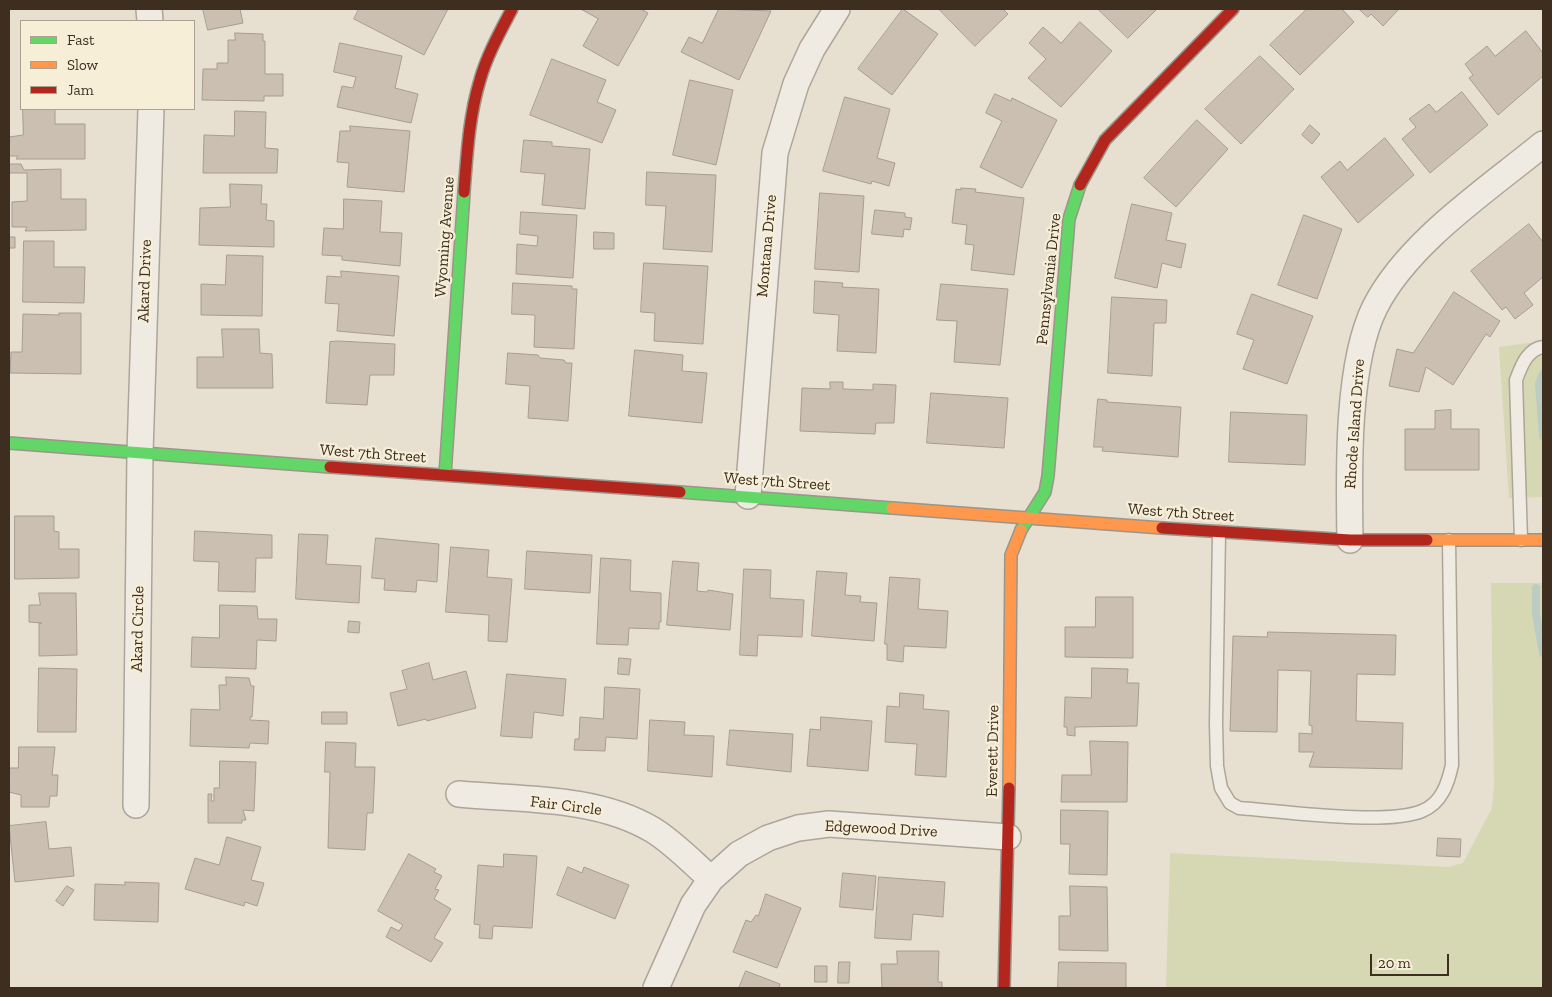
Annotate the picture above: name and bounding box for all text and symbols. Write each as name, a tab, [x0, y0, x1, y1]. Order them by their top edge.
legend	[20, 20, 195, 110]
text: Fast	[67, 31, 95, 49]
text: Slow	[67, 56, 98, 74]
text: Jam	[67, 81, 94, 99]
street label: Wyoming Avenue	[431, 176, 459, 298]
street label: Montana Drive	[753, 194, 781, 298]
street label: Pennsylvania Drive	[1033, 212, 1065, 346]
street label: Akard Drive	[134, 239, 156, 323]
street label: Rhode Island Drive	[1341, 358, 1369, 490]
street label: West 7th Street	[319, 441, 427, 467]
street label: West 7th Street	[723, 469, 831, 495]
street label: West 7th Street	[1127, 500, 1235, 526]
street label: Akard Circle	[128, 586, 148, 672]
street label: Everett Drive	[983, 705, 1003, 797]
street label: Fair Circle	[529, 792, 603, 820]
street label: Edgewood Drive	[824, 816, 938, 842]
scale bar	[1372, 944, 1451, 976]
text: 20 m	[1378, 954, 1411, 972]

